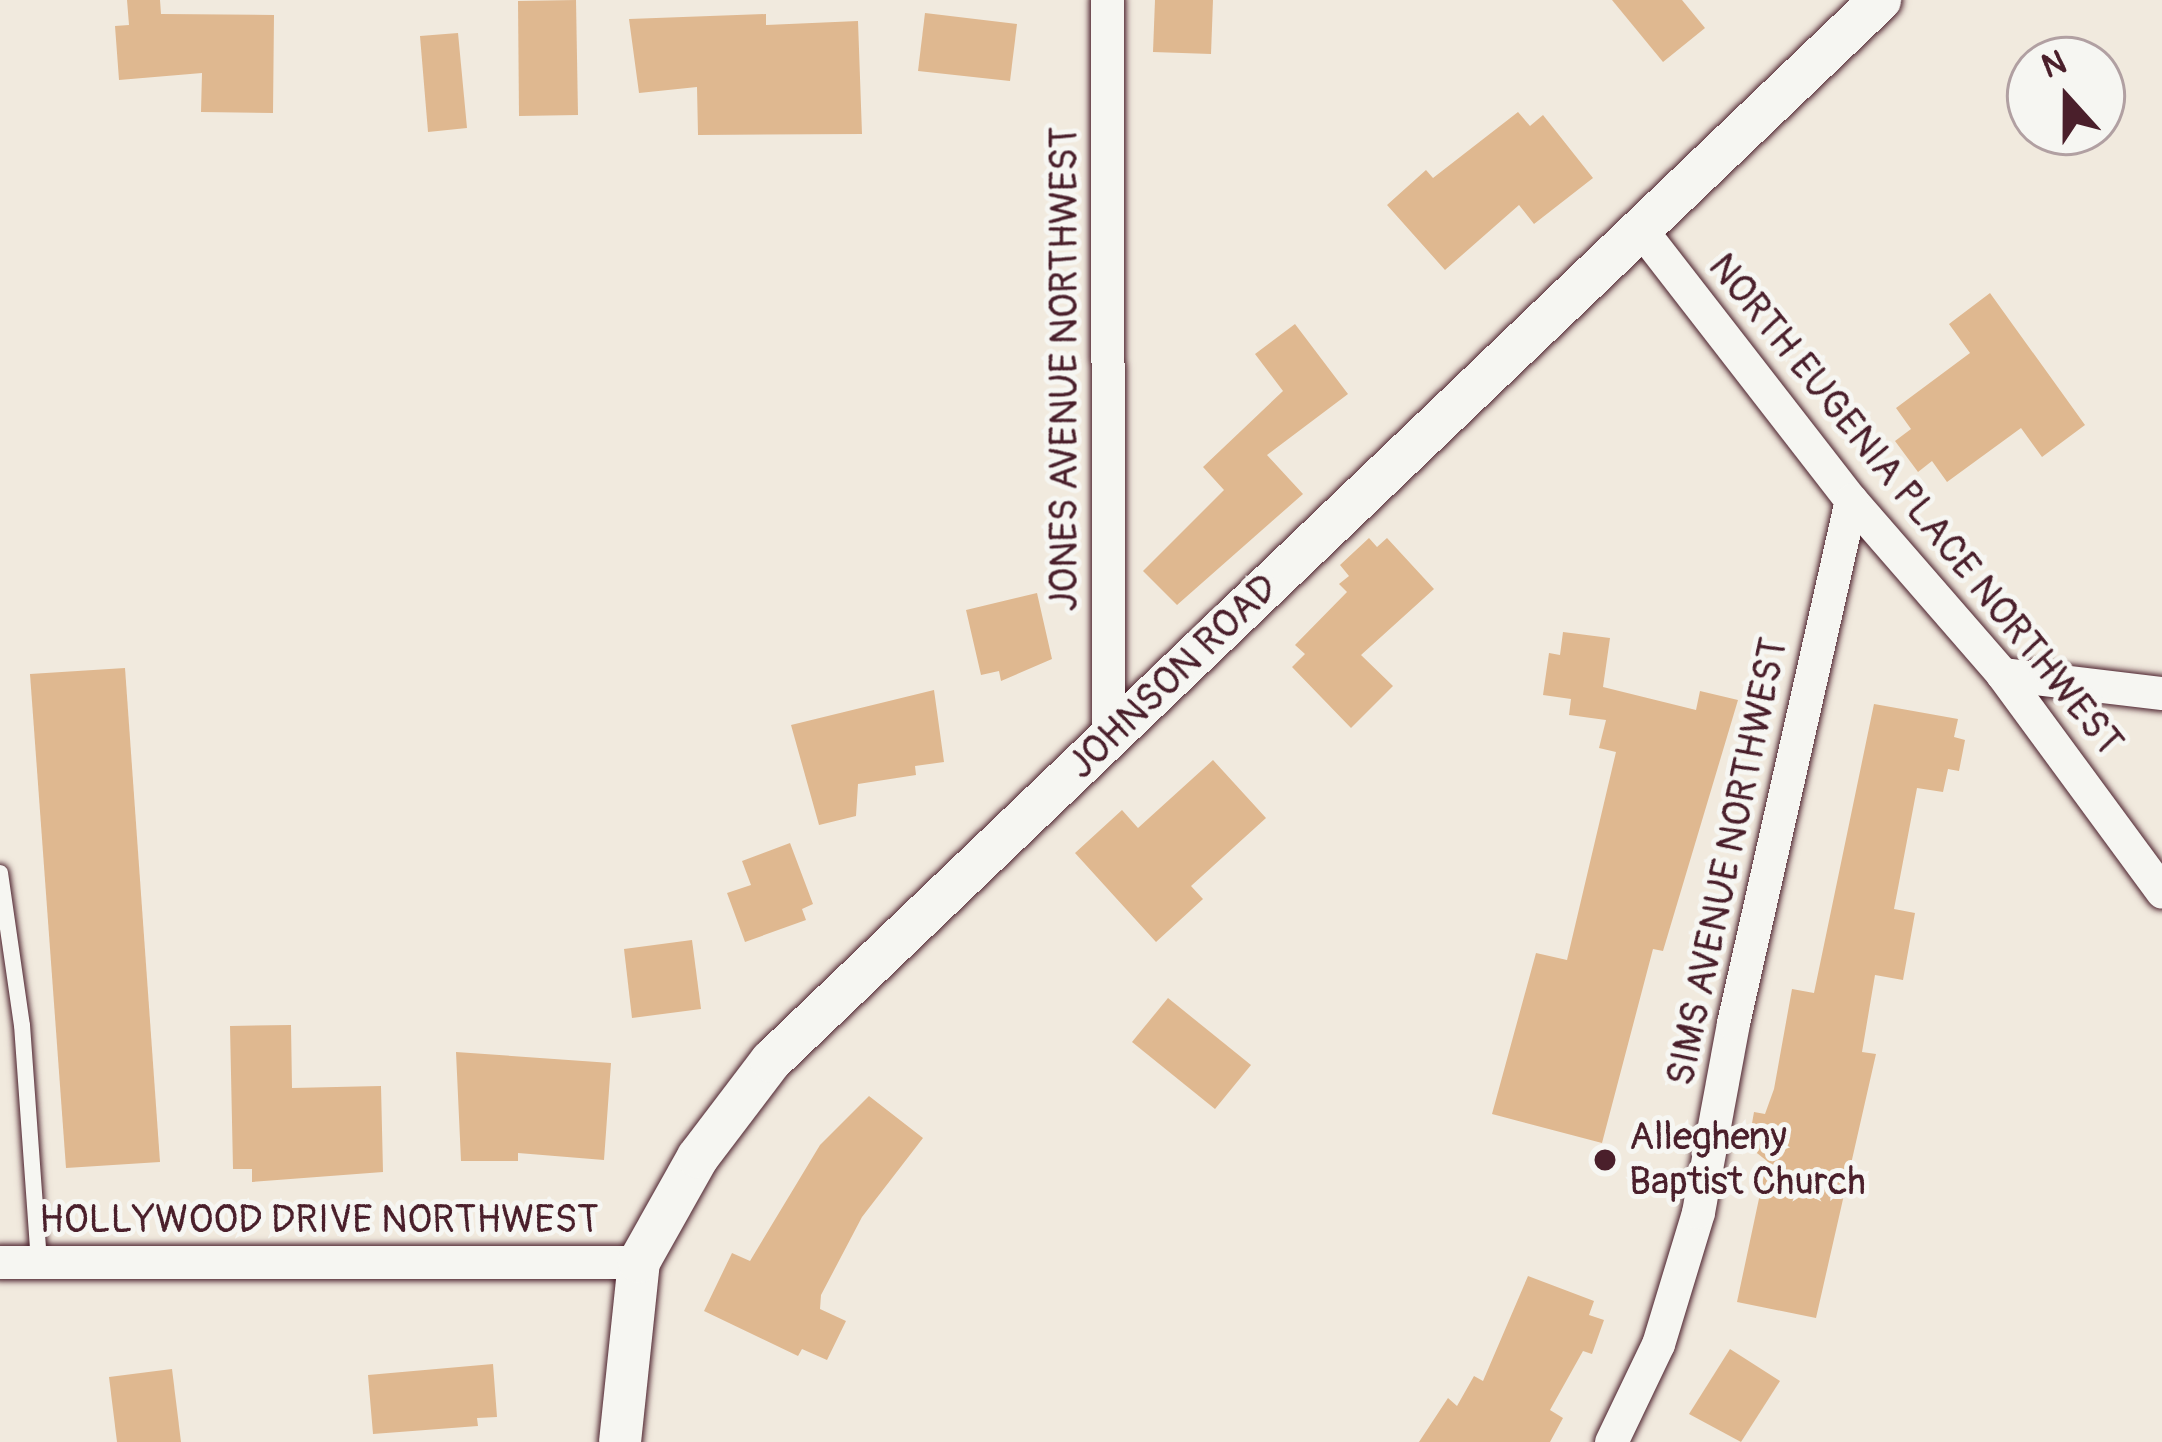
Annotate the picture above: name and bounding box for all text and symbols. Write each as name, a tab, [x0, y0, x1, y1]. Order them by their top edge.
north arrow	[2006, 36, 2126, 156]
text: N	[2036, 42, 2072, 88]
street label: JONES AVENUE NORTHWEST	[1042, 127, 1088, 611]
street label: NORTH EUGENIA PLACE NORTHWEST	[1698, 245, 2132, 765]
street label: JOHNSON ROAD	[1058, 565, 1288, 789]
street label: SIMS AVENUE NORTHWEST	[1658, 634, 1798, 1090]
place label: Allegheny Baptist Church	[1629, 1115, 1866, 1206]
marker: Allegheny Baptist Church	[1592, 1147, 1618, 1173]
street label: HOLLYWOOD DRIVE NORTHWEST	[39, 1197, 599, 1243]

